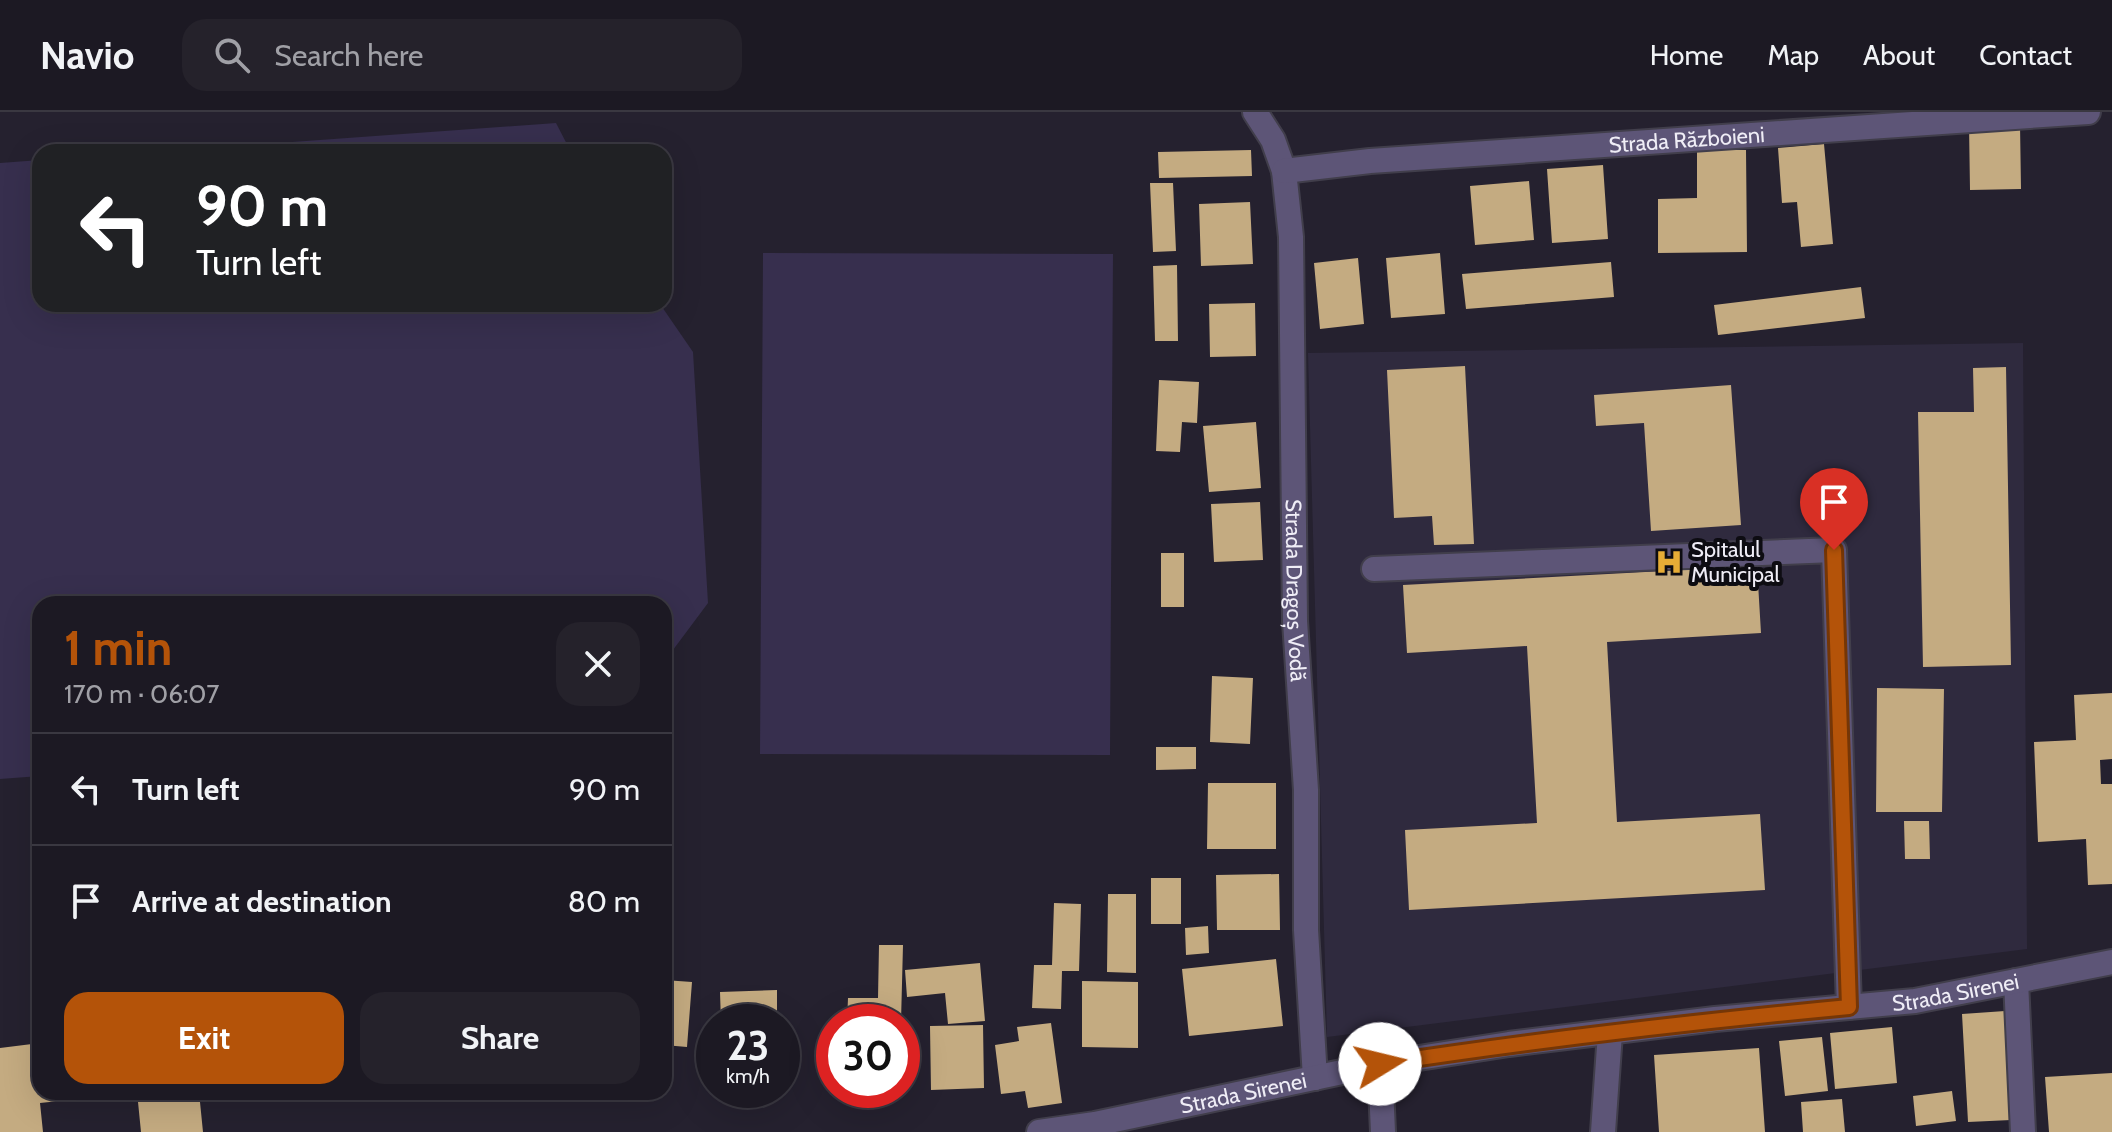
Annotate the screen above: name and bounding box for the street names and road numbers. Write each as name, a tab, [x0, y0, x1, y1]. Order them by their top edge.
street label: Strada Războieni	[1608, 121, 1766, 159]
street label: Strada Dragoș Vodă	[1280, 499, 1312, 683]
street label: Strada Sirenei	[1891, 968, 2021, 1017]
street label: Strada Sirenei	[1178, 1067, 1309, 1120]

